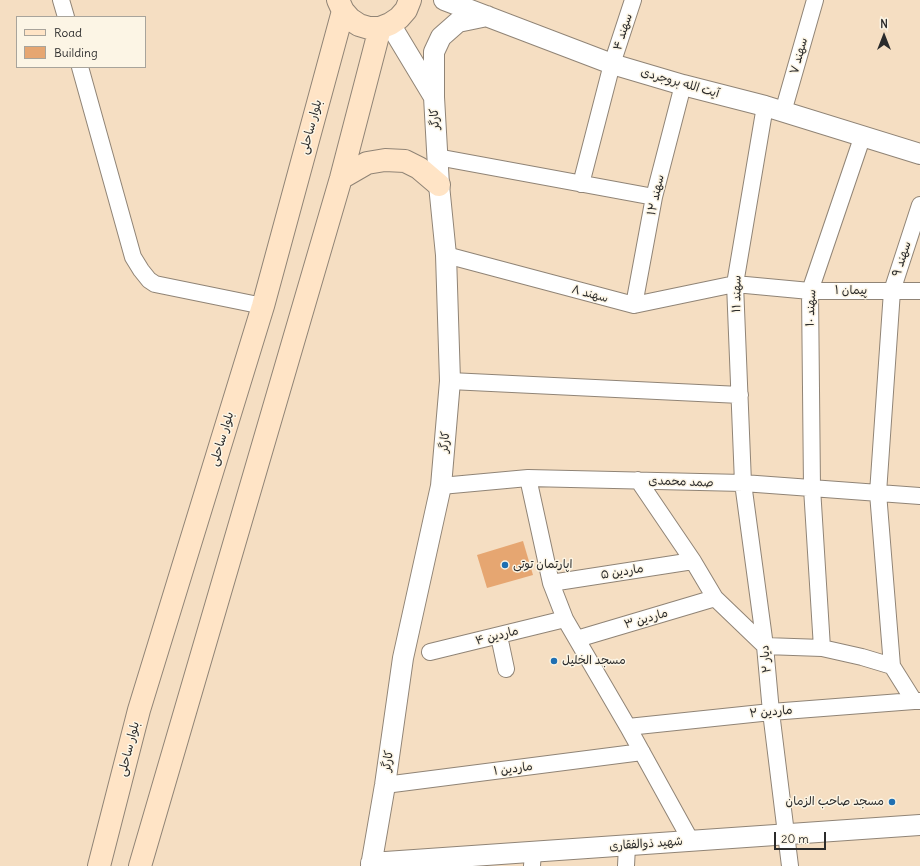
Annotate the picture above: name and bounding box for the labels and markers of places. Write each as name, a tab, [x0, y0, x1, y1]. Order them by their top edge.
place label: اپارتمان توتی	[513, 558, 572, 572]
marker: اپارتمان توتی	[500, 560, 510, 570]
place label: مسجد الخلیل	[562, 654, 626, 668]
marker: مسجد الخلیل	[549, 656, 559, 666]
place label: مسجد صاحب الزمان	[786, 795, 884, 809]
marker: مسجد صاحب الزمان	[887, 797, 897, 807]

